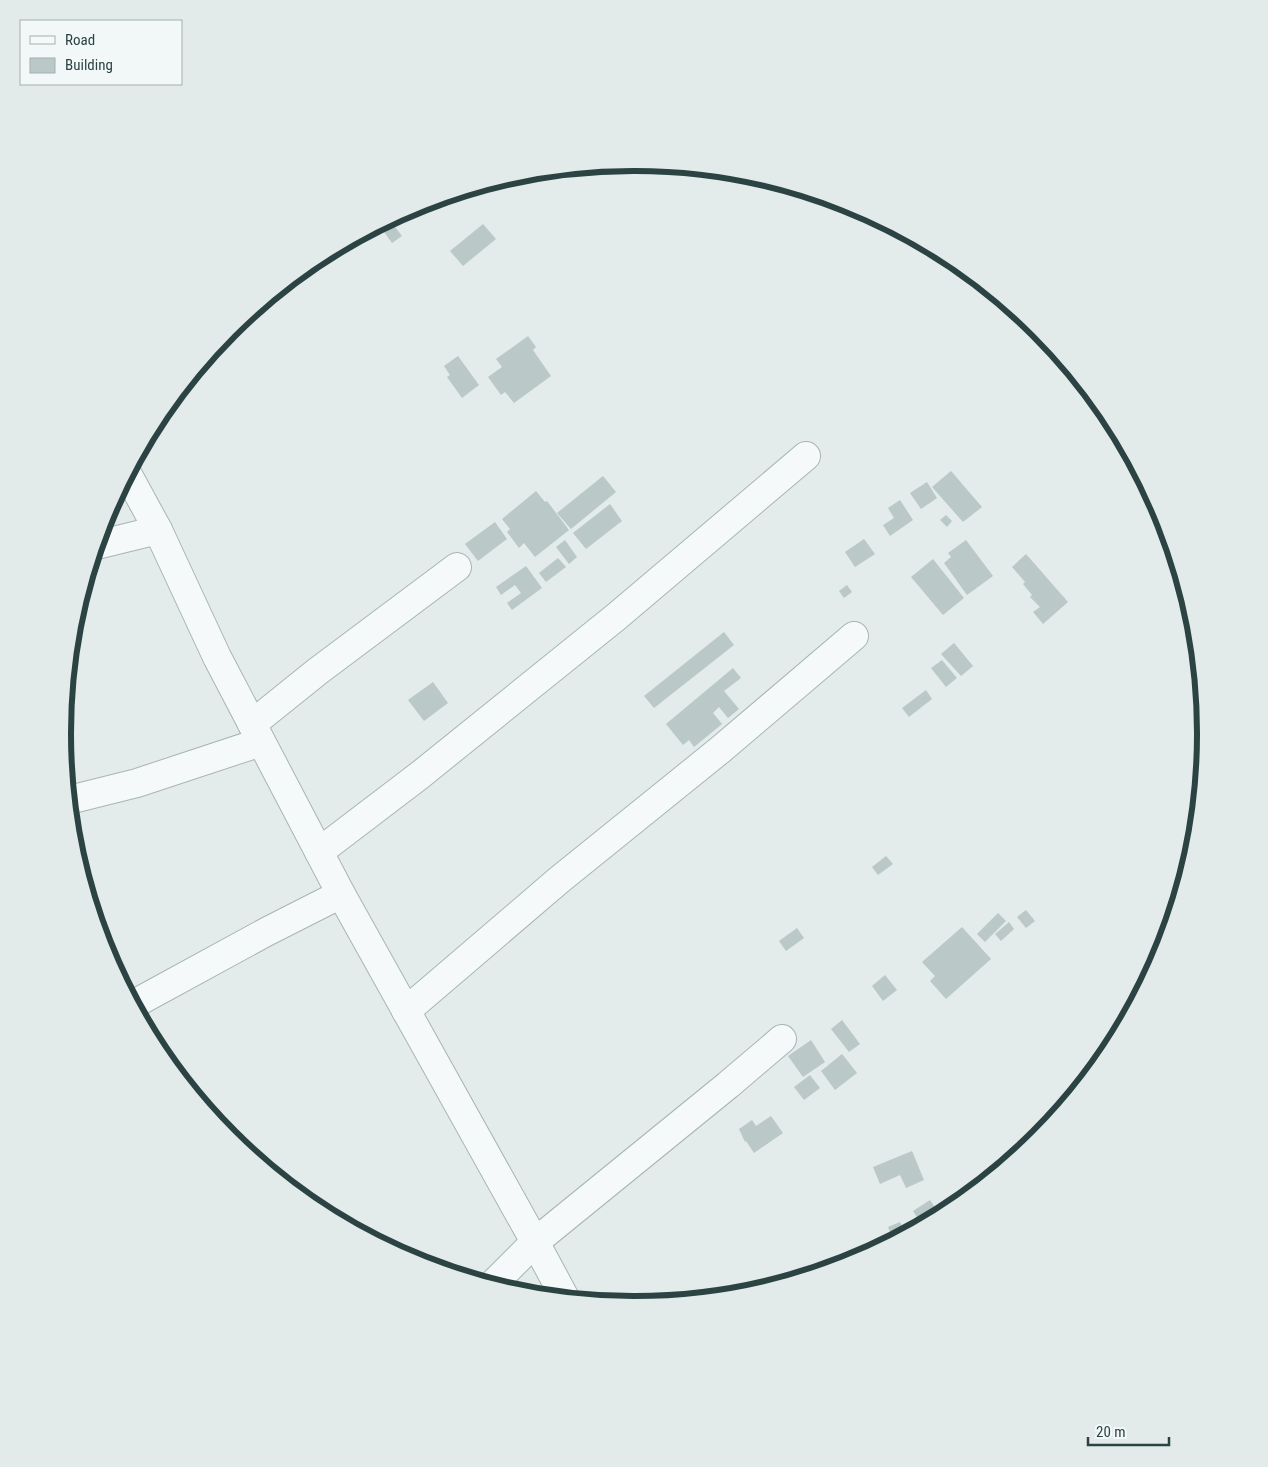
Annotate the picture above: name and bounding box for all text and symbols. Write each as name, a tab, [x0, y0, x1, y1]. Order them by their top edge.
legend	[20, 20, 182, 85]
text: Road	[65, 31, 95, 49]
text: Building	[65, 56, 113, 74]
scale bar	[1088, 1414, 1169, 1446]
text: 20 m	[1096, 1423, 1126, 1441]

